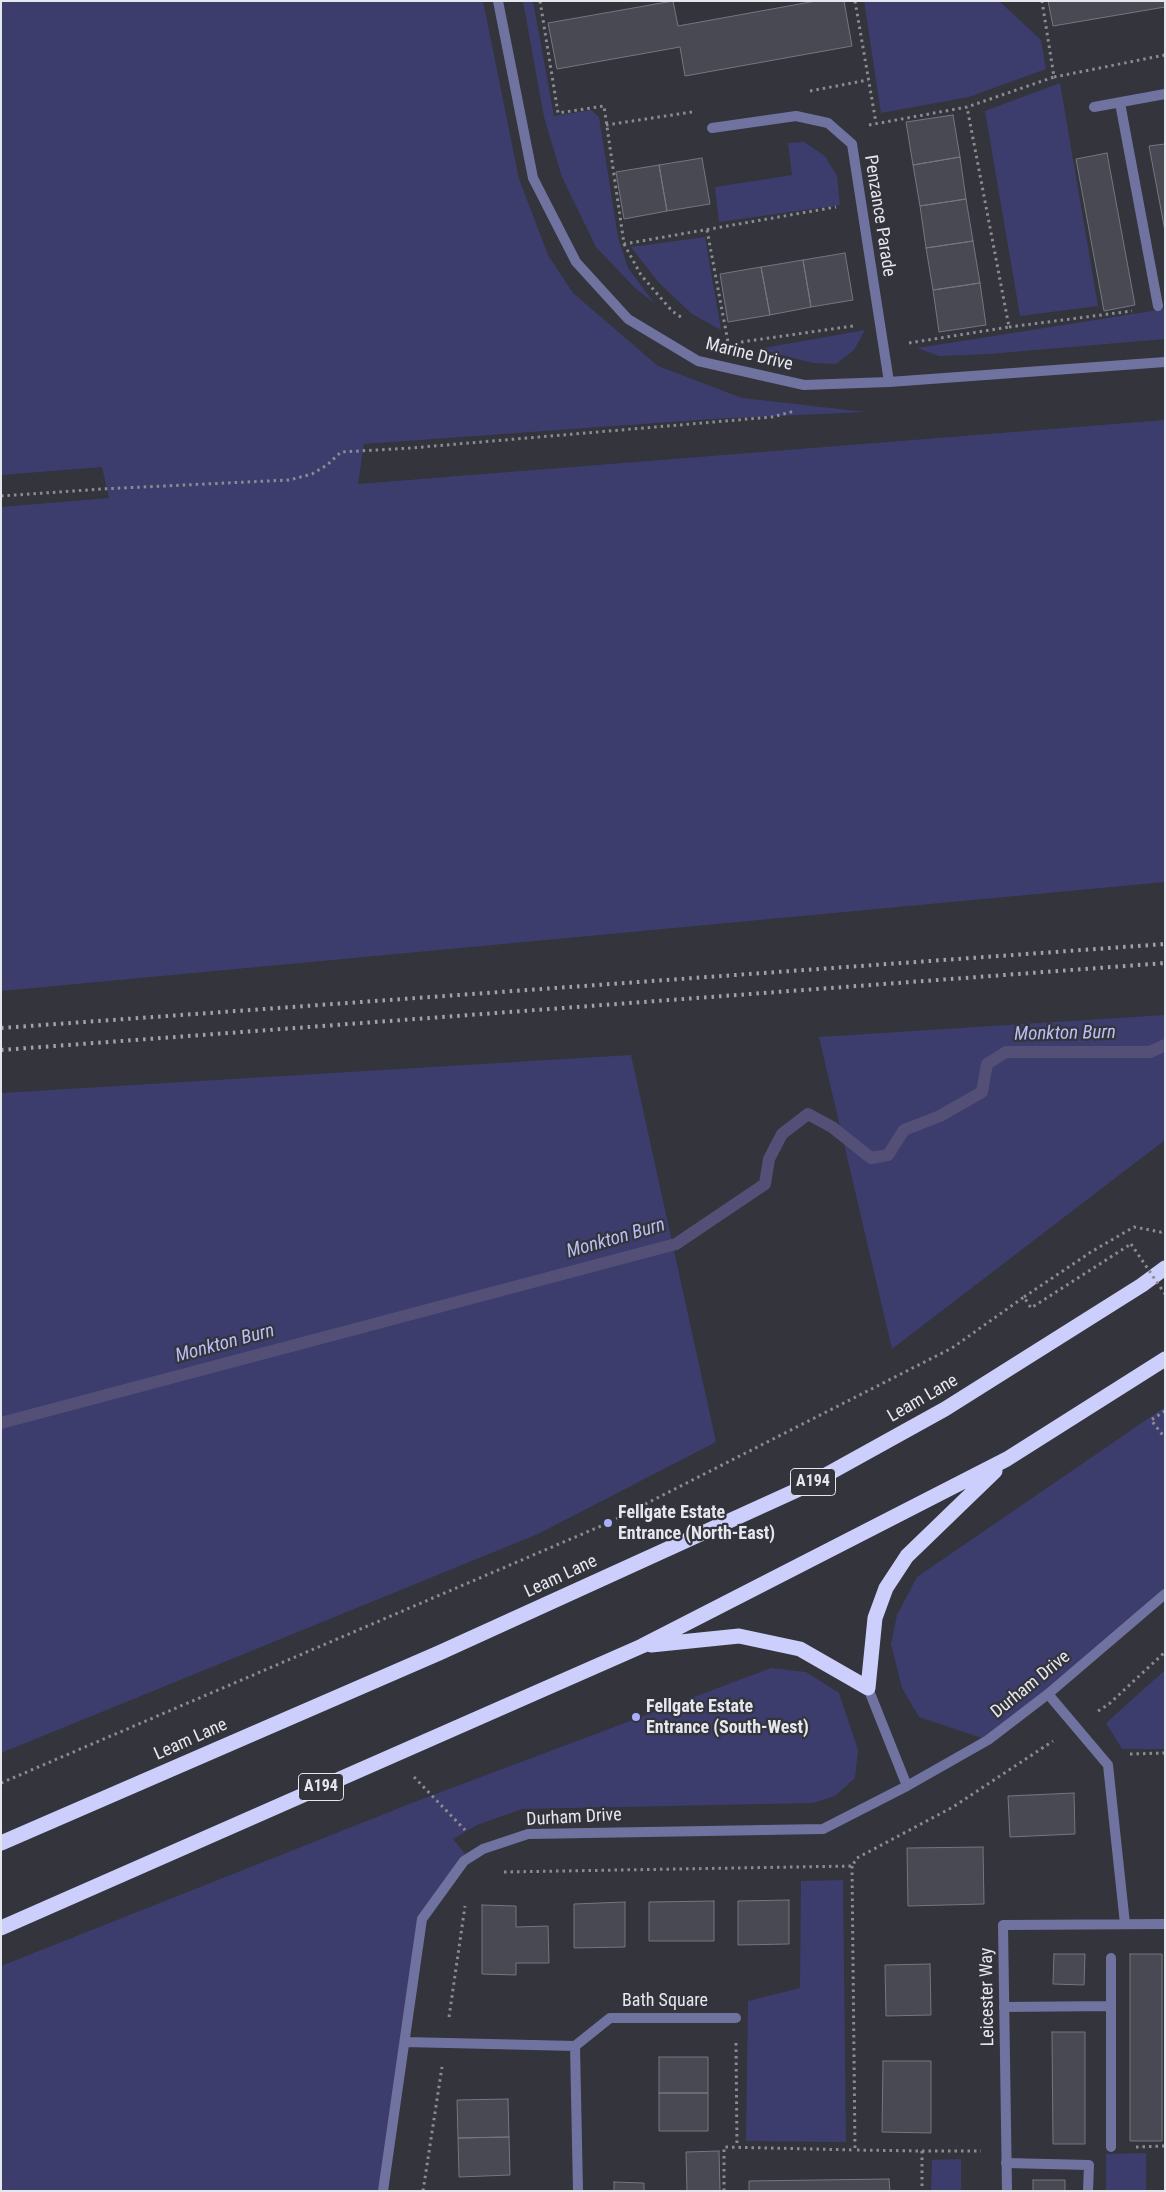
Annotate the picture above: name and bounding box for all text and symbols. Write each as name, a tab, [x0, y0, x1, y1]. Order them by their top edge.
street label: Penzance Parade	[859, 154, 899, 278]
street label: Marine Drive	[703, 334, 795, 376]
water label: Monkton Burn	[1014, 1022, 1116, 1046]
water label: Monkton Burn	[564, 1214, 668, 1264]
water label: Monkton Burn	[173, 1320, 277, 1368]
street label: Leam Lane	[884, 1370, 962, 1428]
road number: A194	[790, 1468, 836, 1495]
place label: Fellgate Estate Entrance (North-East)	[618, 1502, 775, 1545]
marker: Fellgate Estate Entrance (North-East)	[602, 1517, 614, 1529]
street label: Leam Lane	[521, 1551, 601, 1603]
street label: Durham Drive	[987, 1647, 1075, 1723]
place label: Fellgate Estate Entrance (South-West)	[646, 1696, 809, 1738]
marker: Fellgate Estate Entrance (South-West)	[630, 1711, 642, 1723]
street label: Leam Lane	[151, 1714, 231, 1766]
road number: A194	[298, 1774, 344, 1800]
street label: Durham Drive	[526, 1805, 622, 1831]
street label: Leicester Way	[976, 1947, 1000, 2047]
street label: Bath Square	[622, 1990, 708, 2012]

